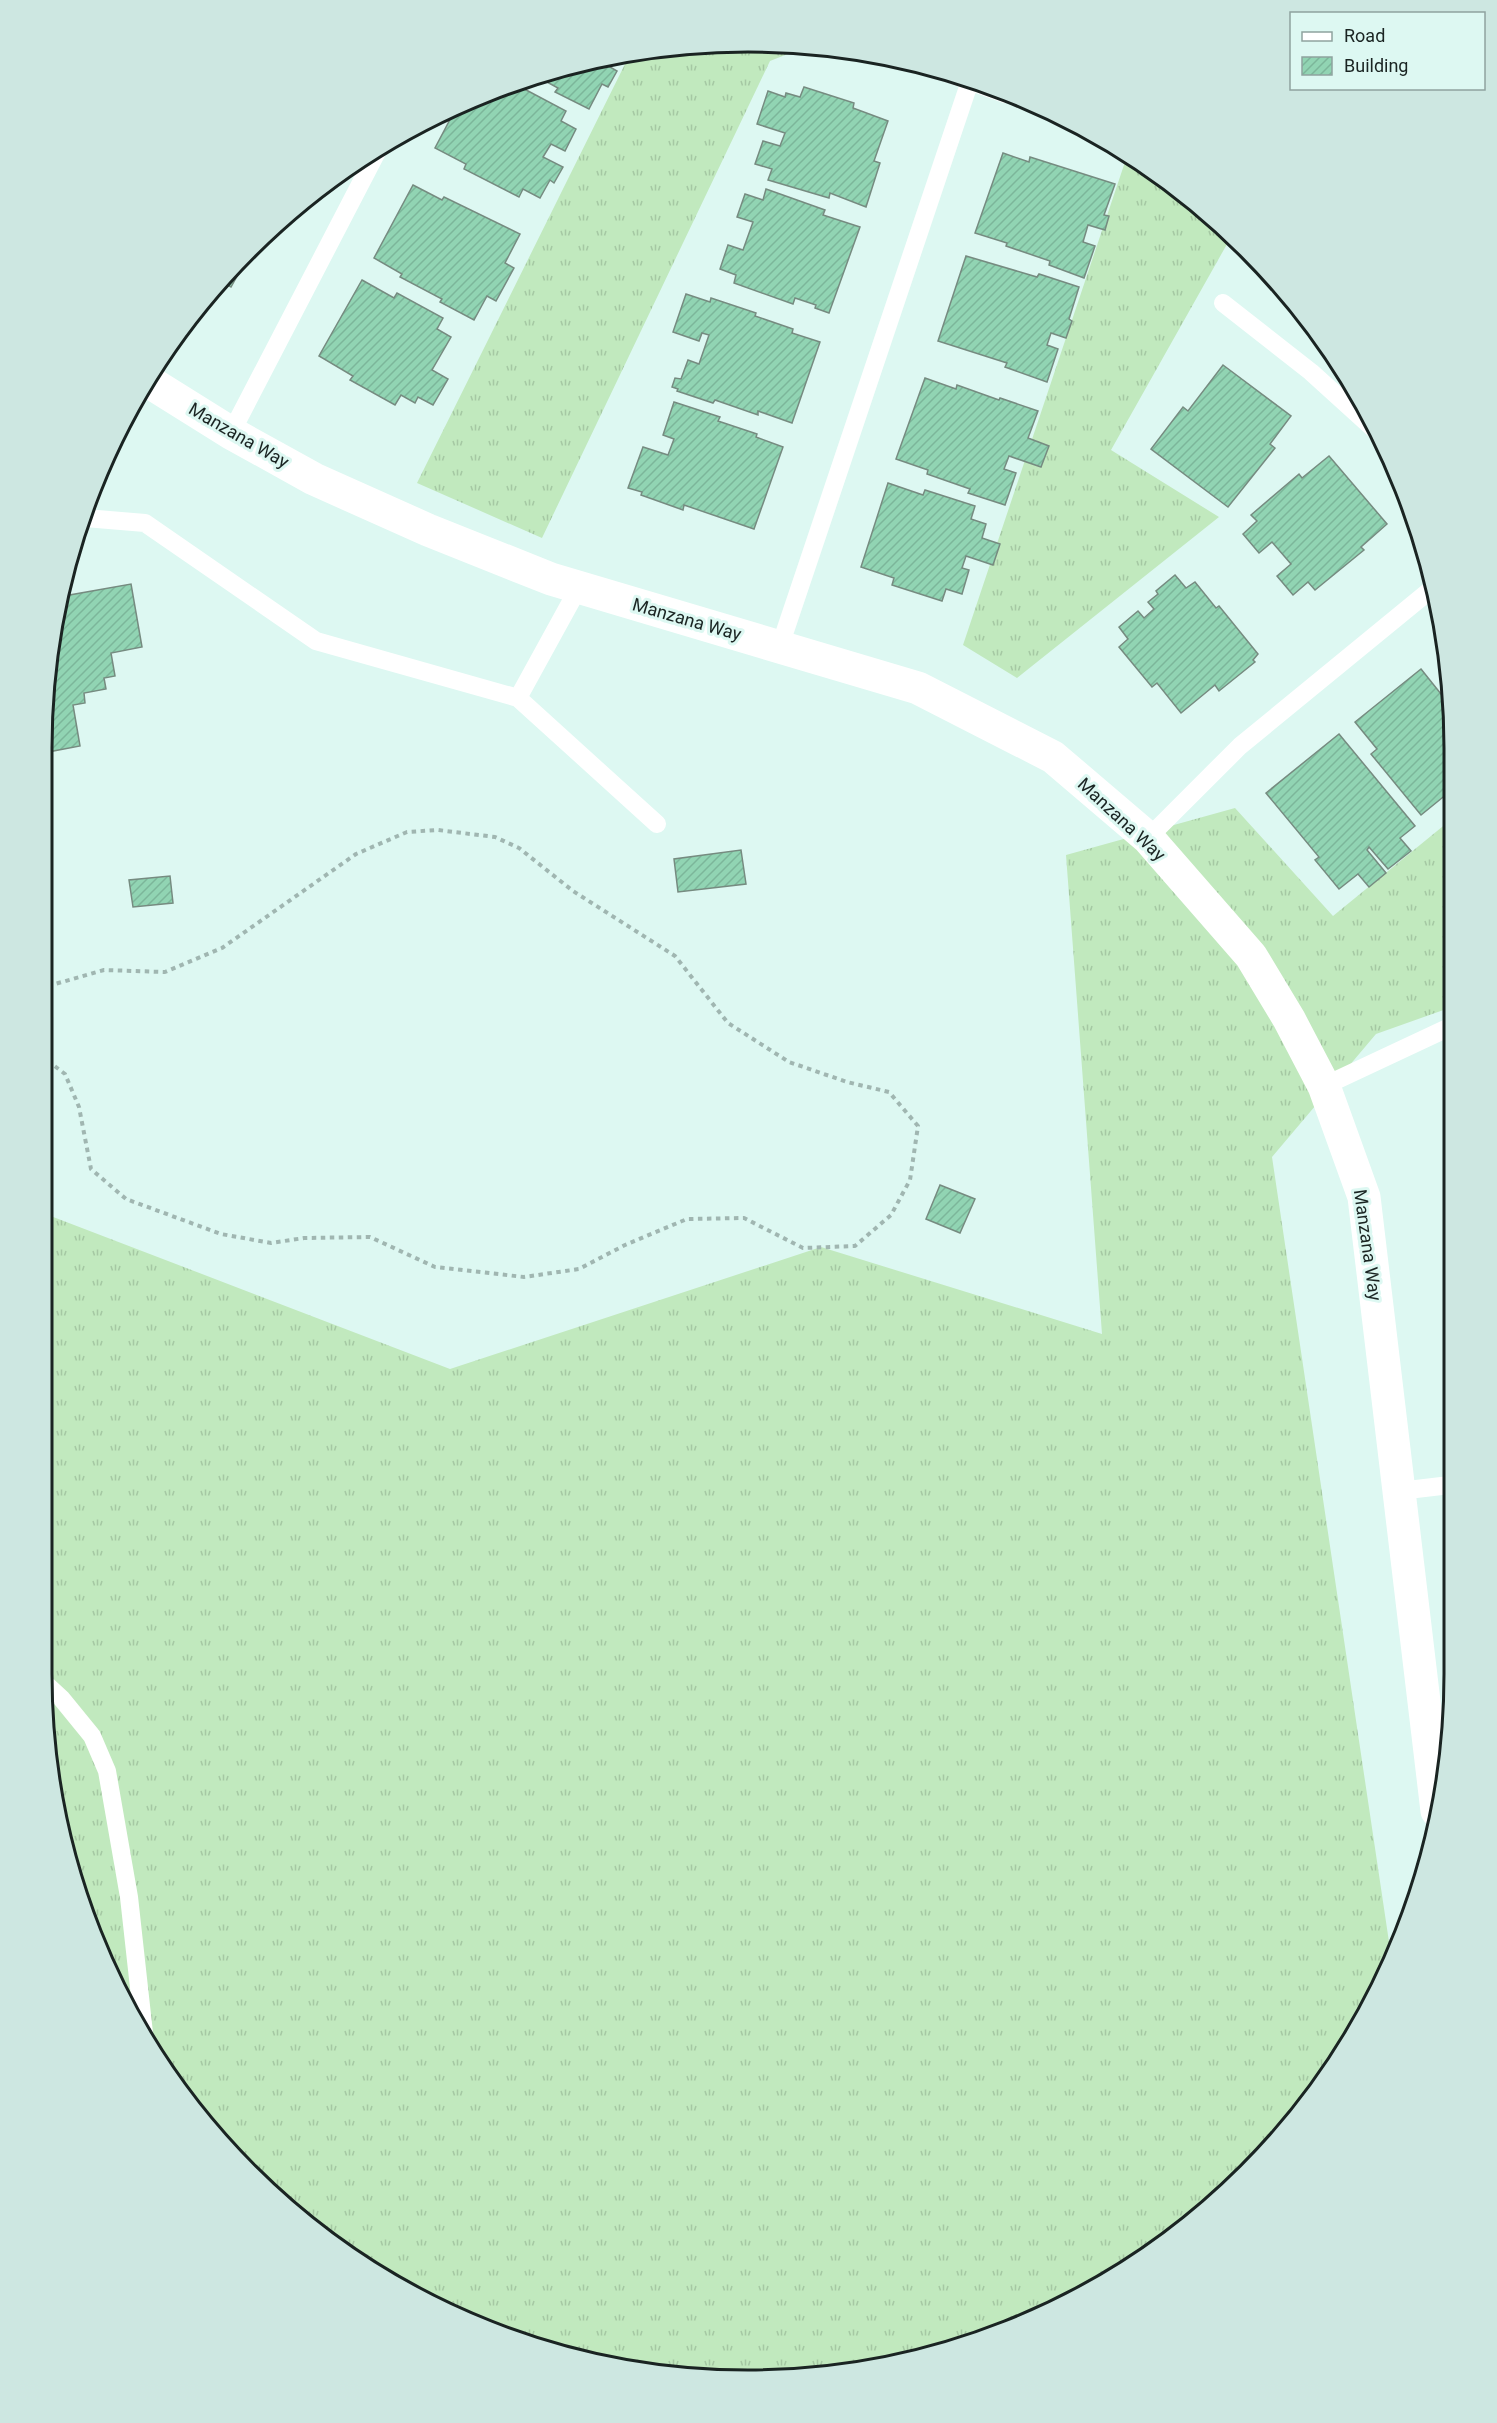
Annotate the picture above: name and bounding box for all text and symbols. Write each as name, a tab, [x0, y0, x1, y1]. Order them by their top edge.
legend	[1290, 12, 1485, 90]
text: Road	[1344, 25, 1385, 46]
text: Building	[1344, 55, 1408, 76]
street label: Manzana Way	[185, 398, 293, 472]
street label: Manzana Way	[630, 593, 744, 645]
street label: Manzana Way	[1074, 773, 1171, 865]
street label: Manzana Way	[1350, 1188, 1386, 1303]

